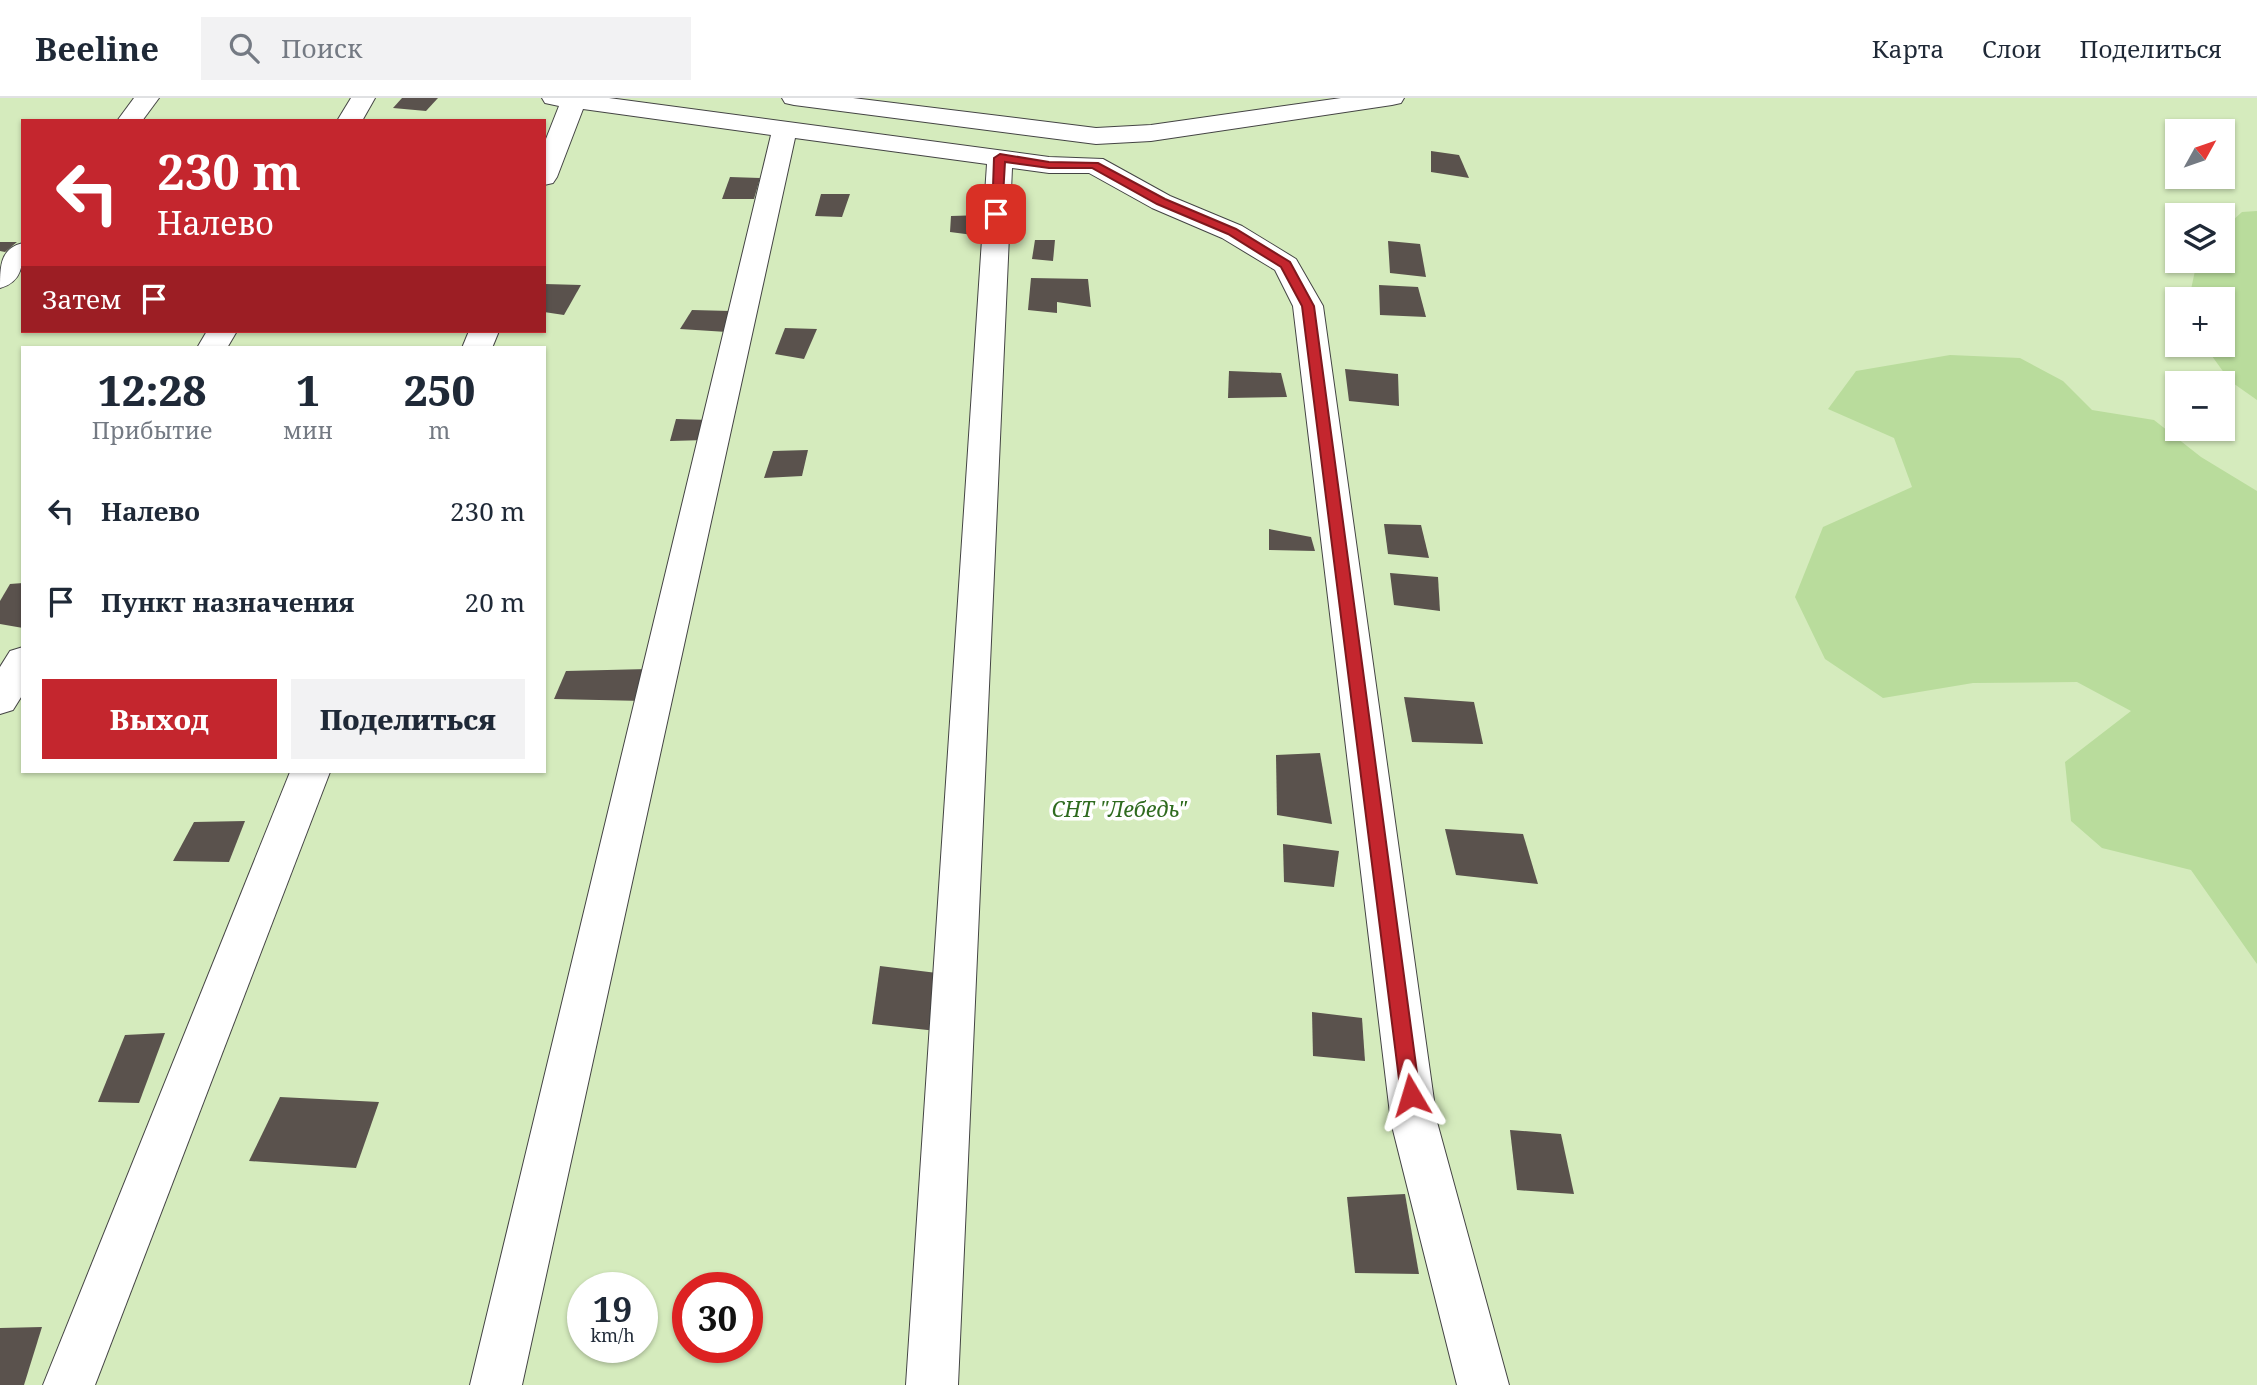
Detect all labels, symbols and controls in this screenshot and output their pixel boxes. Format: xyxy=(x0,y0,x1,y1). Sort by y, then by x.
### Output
search box xyxy=(201,17,691,80)
text: Beeline xyxy=(35,26,159,71)
icon: search xyxy=(225,29,263,67)
text: Поиск xyxy=(281,30,362,66)
text: Карта xyxy=(1872,32,1944,65)
text: Слои xyxy=(1982,32,2042,65)
text: Поделиться xyxy=(2080,32,2222,65)
north arrow xyxy=(2165,119,2235,189)
map controls xyxy=(2165,119,2235,441)
text: 230 m xyxy=(157,138,301,204)
icon: left xyxy=(42,147,133,238)
pin xyxy=(966,184,1026,244)
icon: arrive xyxy=(977,195,1015,233)
text: Налево xyxy=(157,201,274,244)
button: layers xyxy=(2165,203,2235,273)
icon: arrive xyxy=(135,280,173,318)
text: Затем xyxy=(42,281,121,317)
button: + xyxy=(2165,287,2235,357)
text: 12:28 xyxy=(98,361,206,418)
text: 1 xyxy=(296,361,320,418)
text: 250 xyxy=(404,361,475,418)
button: − xyxy=(2165,371,2235,441)
text: Прибытие xyxy=(92,414,212,446)
text: мин xyxy=(283,414,333,446)
text: m xyxy=(429,414,450,446)
icon: left xyxy=(42,492,80,530)
text: Налево xyxy=(101,493,200,529)
text: 230 m xyxy=(450,493,525,529)
icon: arrive xyxy=(42,583,80,621)
text: Пункт назначения xyxy=(101,584,354,620)
text: 20 m xyxy=(465,584,525,620)
button: Выход xyxy=(42,679,277,759)
button: Поделиться xyxy=(291,679,525,759)
park label: СНТ "Лебедь" xyxy=(1051,795,1188,823)
position arrow xyxy=(1374,1058,1448,1132)
speed limit sign: 30 xyxy=(672,1272,763,1363)
text: 19 xyxy=(593,1285,632,1332)
text: km/h xyxy=(590,1323,635,1347)

